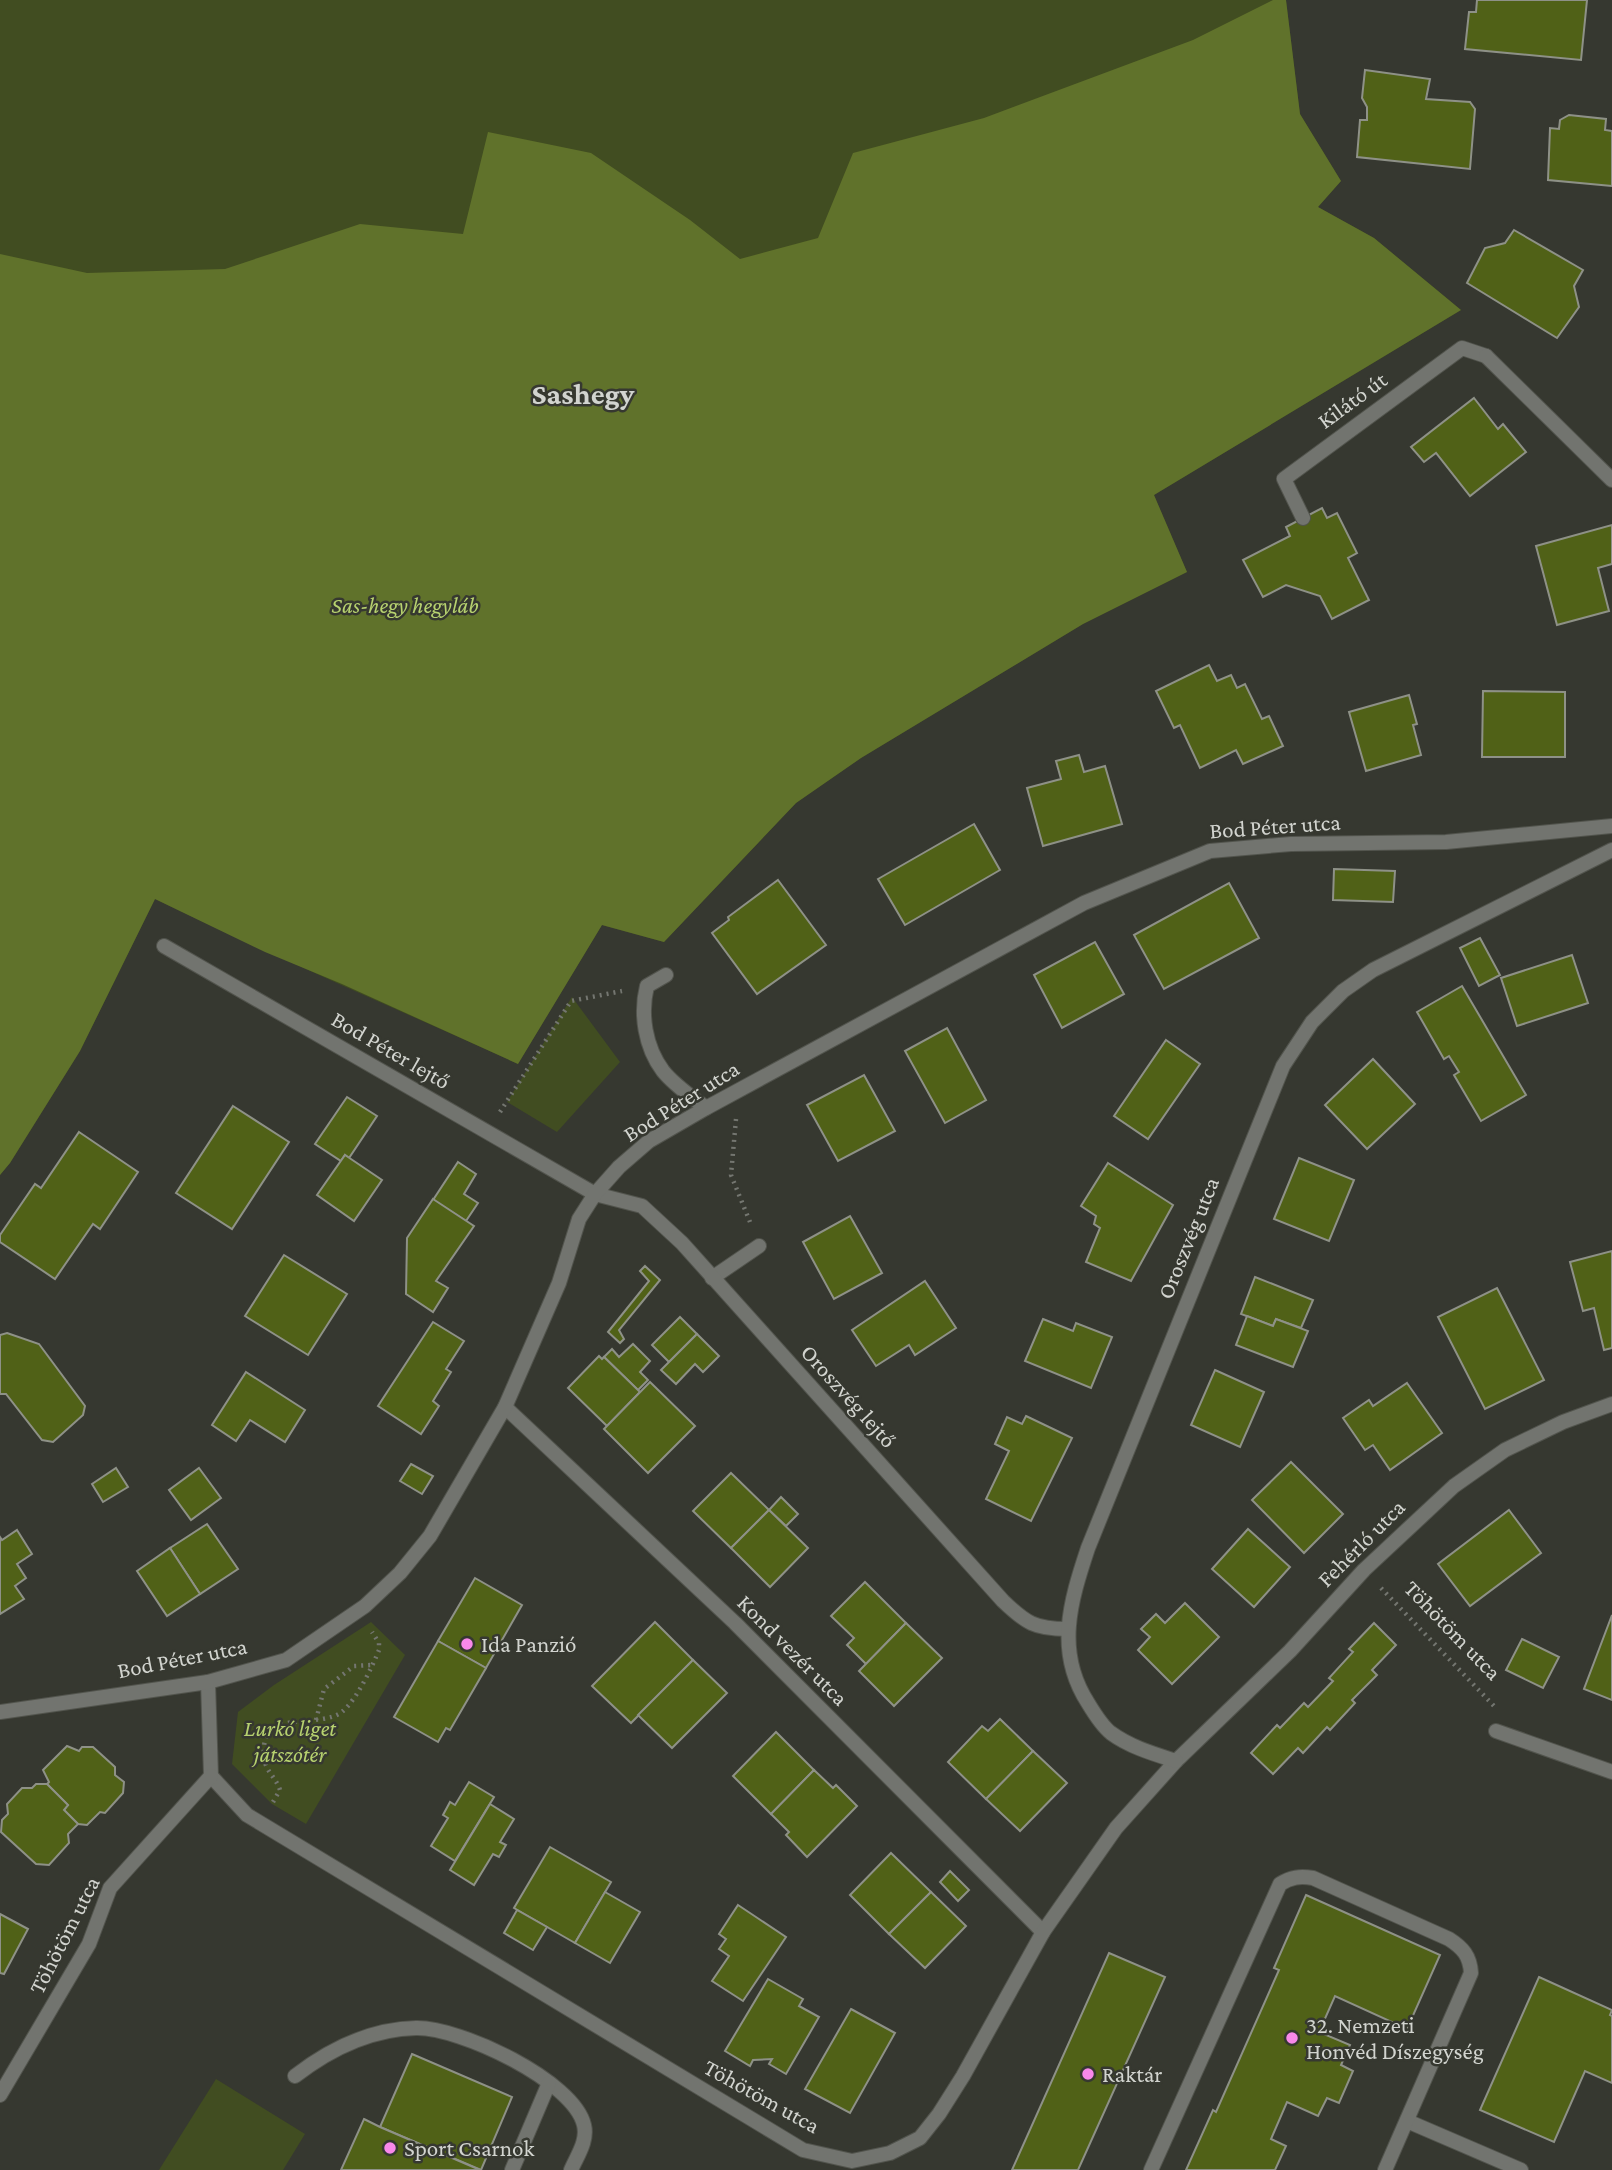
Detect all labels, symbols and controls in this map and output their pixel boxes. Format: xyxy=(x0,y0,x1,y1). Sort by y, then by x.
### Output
street label: Kilátó út xyxy=(1312,366,1392,434)
district label: Sashegy xyxy=(532,377,635,410)
park label: Sas-hegy hegyláb xyxy=(331,592,479,618)
street label: Bod Péter utca xyxy=(1208,808,1342,844)
street label: Bod Péter lejtő xyxy=(327,1006,455,1094)
street label: Bod Péter utca xyxy=(618,1055,744,1147)
street label: Oroszvég utca xyxy=(1152,1173,1224,1303)
street label: Oroszvég lejtő xyxy=(796,1339,902,1453)
street label: Fehérló utca xyxy=(1312,1494,1410,1592)
street label: Töhötöm utca xyxy=(1399,1575,1507,1685)
street label: Kond vezér utca xyxy=(732,1589,854,1711)
place label: Ida Panzió xyxy=(481,1631,576,1657)
street label: Bod Péter utca xyxy=(115,1633,249,1683)
marker: Ida Panzió xyxy=(459,1636,475,1652)
park label: Lurkó liget játszótér xyxy=(244,1715,337,1768)
street label: Töhötöm utca xyxy=(23,1872,105,1998)
place label: 32. Nemzeti Honvéd Díszegység xyxy=(1306,2012,1484,2064)
marker: 32. Nemzeti Honvéd Díszegység xyxy=(1284,2030,1300,2046)
street label: Töhötöm utca xyxy=(700,2054,825,2139)
place label: Raktár xyxy=(1102,2061,1163,2087)
marker: Raktár xyxy=(1080,2066,1096,2082)
place label: Sport Csarnok xyxy=(404,2135,535,2161)
marker: Sport Csarnok xyxy=(382,2140,398,2156)

